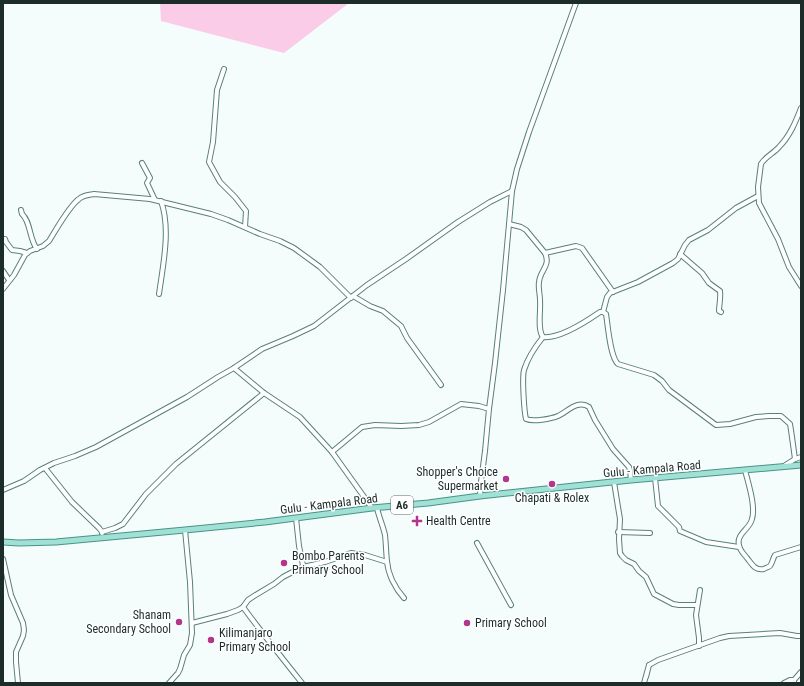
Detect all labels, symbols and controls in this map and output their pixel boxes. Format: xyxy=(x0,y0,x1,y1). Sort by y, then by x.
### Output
street label: Gulu - Kampala Road xyxy=(602,458,702,480)
place label: Shopper's Choice Supermarket xyxy=(416,465,498,493)
marker: Shopper's Choice Supermarket xyxy=(501,474,511,484)
marker: Chapati & Rolex xyxy=(547,479,557,489)
street label: Gulu - Kampala Road xyxy=(279,491,379,517)
place label: Chapati & Rolex xyxy=(515,491,589,505)
road number: A6 xyxy=(391,496,413,514)
place label: Health Centre xyxy=(426,514,491,528)
marker: Health Centre xyxy=(411,515,423,527)
place label: Bombo Parents Primary School xyxy=(292,549,365,577)
marker: Bombo Parents Primary School xyxy=(279,558,289,568)
place label: Shanam Secondary School xyxy=(86,608,171,636)
place label: Primary School xyxy=(475,616,547,630)
marker: Shanam Secondary School xyxy=(174,617,184,627)
marker: Primary School xyxy=(462,618,472,628)
place label: Kilimanjaro Primary School xyxy=(219,626,291,654)
marker: Kilimanjaro Primary School xyxy=(206,635,216,645)

